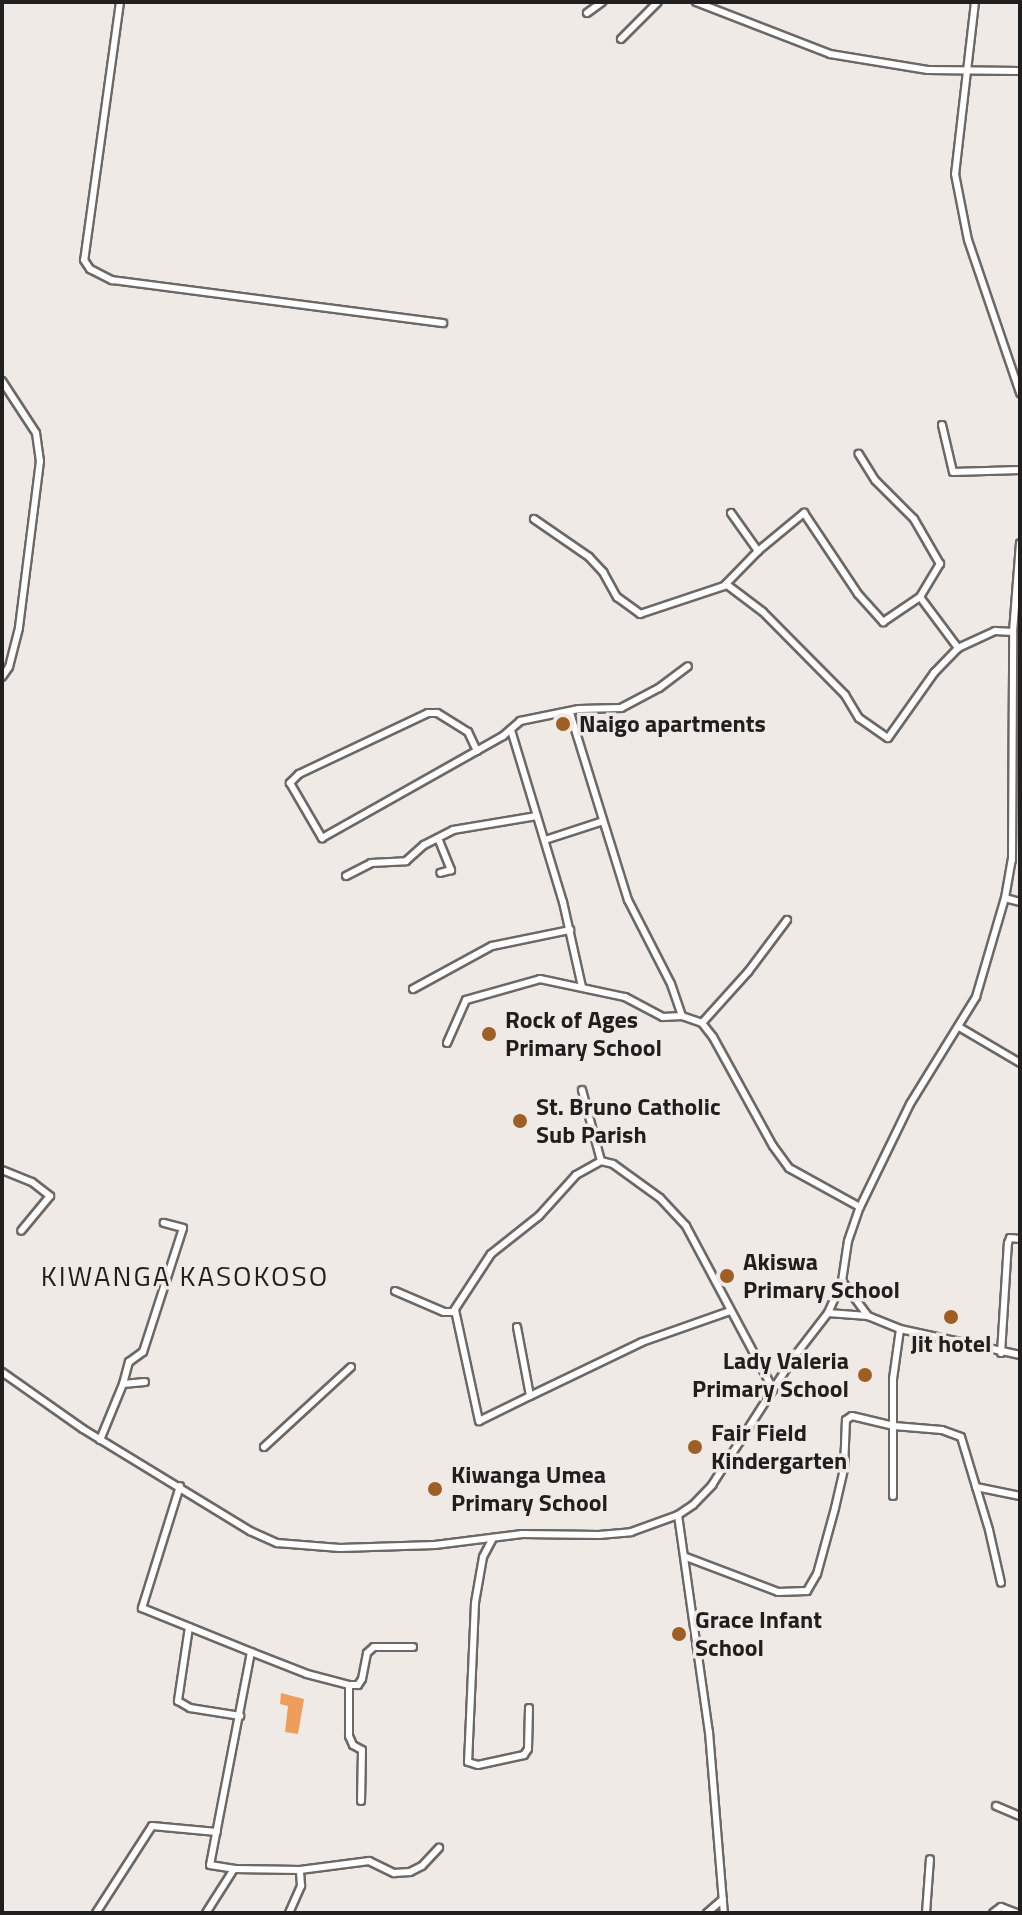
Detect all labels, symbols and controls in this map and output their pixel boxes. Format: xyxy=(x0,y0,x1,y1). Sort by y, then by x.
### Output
place label: Naigo apartments xyxy=(579,710,766,738)
marker: Naigo apartments xyxy=(554,715,572,733)
place label: Rock of Ages Primary School xyxy=(505,1006,662,1062)
marker: Rock of Ages Primary School xyxy=(480,1025,498,1043)
place label: St. Bruno Catholic Sub Parish xyxy=(536,1093,721,1149)
marker: St. Bruno Catholic Sub Parish xyxy=(511,1112,529,1130)
place label: Akiswa Primary School xyxy=(743,1248,900,1304)
district label: KIWANGA KASOKOSO xyxy=(41,1259,329,1293)
marker: Akiswa Primary School xyxy=(718,1267,736,1285)
marker: Jit hotel xyxy=(942,1308,960,1326)
place label: Jit hotel xyxy=(911,1330,991,1358)
place label: Lady Valeria Primary School xyxy=(692,1347,849,1403)
marker: Lady Valeria Primary School xyxy=(856,1366,874,1384)
place label: Fair Field Kindergarten xyxy=(711,1419,847,1475)
marker: Fair Field Kindergarten xyxy=(686,1438,704,1456)
place label: Kiwanga Umea Primary School xyxy=(451,1461,608,1517)
marker: Kiwanga Umea Primary School xyxy=(426,1480,444,1498)
place label: Grace Infant School xyxy=(695,1606,822,1662)
marker: Grace Infant School xyxy=(670,1625,688,1643)

